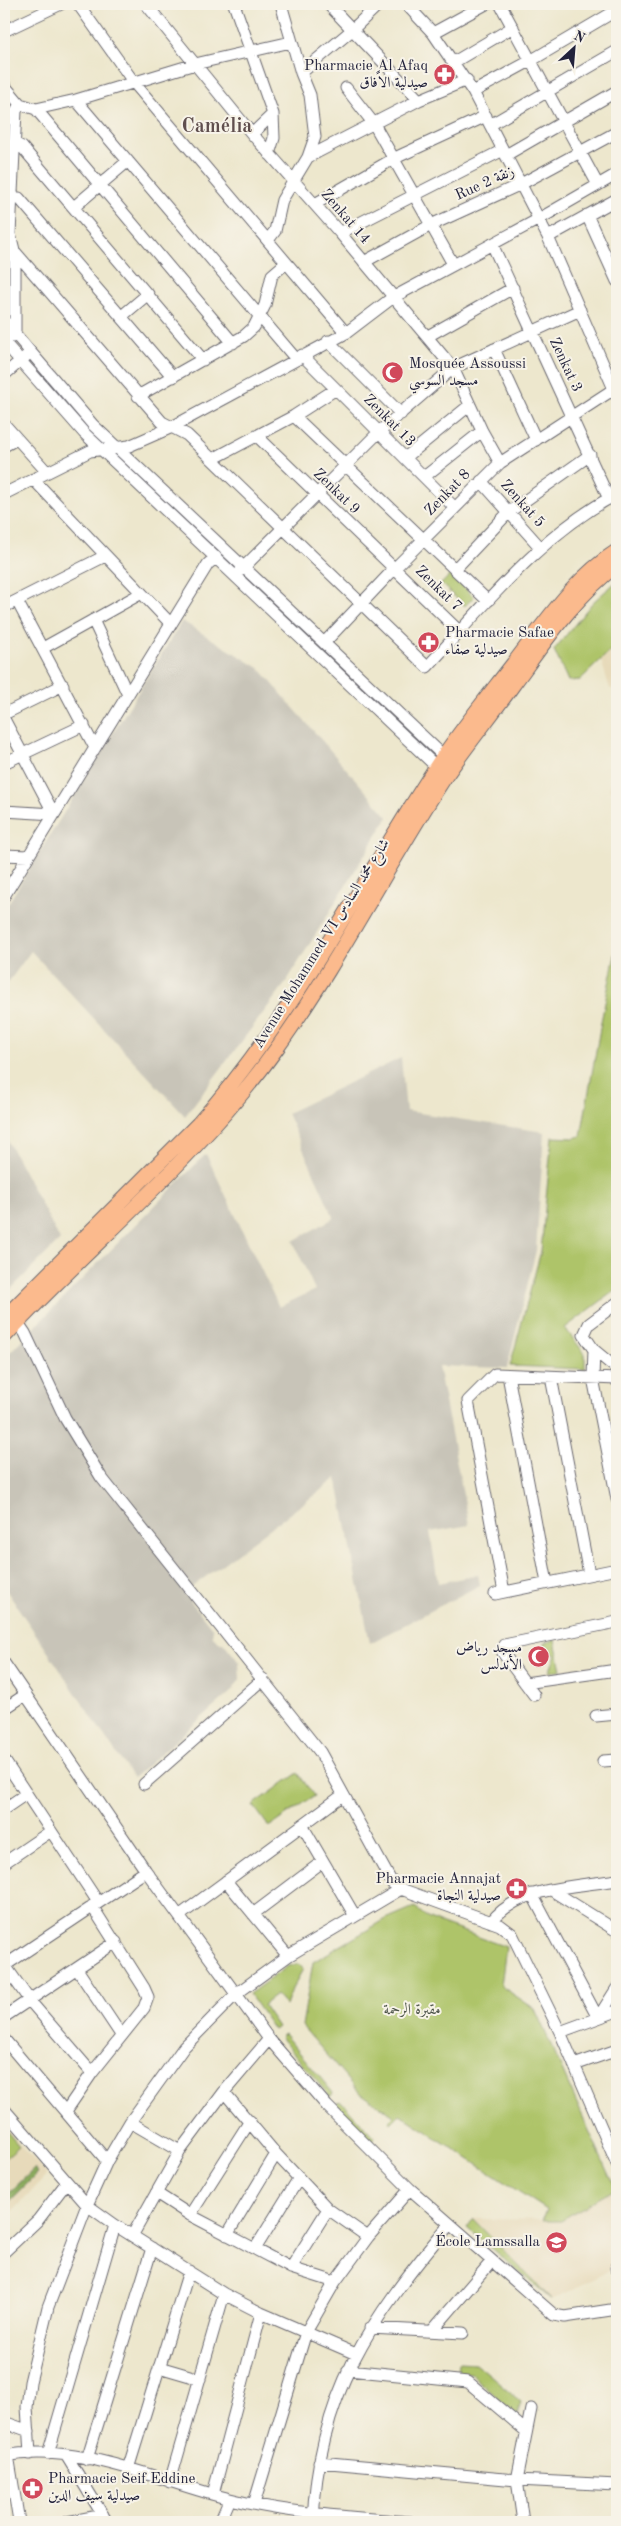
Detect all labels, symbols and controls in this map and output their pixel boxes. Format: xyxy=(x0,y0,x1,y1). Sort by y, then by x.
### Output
north arrow xyxy=(548,22,598,72)
text: N xyxy=(571,29,587,46)
place label: Pharmacie Al Afaq صيدلية الاًفاق xyxy=(304,59,428,91)
pharmacy icon: Pharmacie Al Afaq صيدلية الاًفاق xyxy=(432,63,456,87)
district label: Camélia xyxy=(181,117,253,137)
street label: Rue 2 زنقة xyxy=(453,164,517,204)
street label: Zenkat 14 xyxy=(317,187,373,247)
street label: Zenkat 3 xyxy=(546,335,584,395)
place label: Mosquée Assoussi مسجد السوسي xyxy=(409,357,526,394)
mosque icon: Mosquée Assoussi مسجد السوسي xyxy=(381,361,405,385)
street label: Zenkat 13 xyxy=(360,392,418,450)
street label: Zenkat 9 xyxy=(310,466,362,518)
street label: Zenkat 8 xyxy=(422,467,474,519)
street label: Zenkat 5 xyxy=(497,477,547,531)
street label: Zenkat 7 xyxy=(412,563,464,615)
place label: Pharmacie Safae صيدلية صفاء xyxy=(445,626,554,658)
pharmacy icon: Pharmacie Safae صيدلية صفاء xyxy=(417,630,441,654)
street label: Avenue Mohammed VI شارع محمد السادس xyxy=(251,837,396,1053)
place label: مسجد رياض الأندلس xyxy=(456,1641,522,1674)
mosque icon: مسجد رياض الأندلس xyxy=(526,1645,550,1669)
place label: Pharmacie Annajat صيدلية النجاة xyxy=(376,1872,501,1904)
pharmacy icon: Pharmacie Annajat صيدلية النجاة xyxy=(505,1876,529,1900)
park label: مقبرة الرحمة xyxy=(384,2002,441,2018)
school or university icon: École Lamssalla xyxy=(544,2230,568,2254)
place label: École Lamssalla xyxy=(435,2232,541,2250)
place label: Pharmacie Seif Eddine صيدلية سيف الدين xyxy=(48,2472,195,2504)
pharmacy icon: Pharmacie Seif Eddine صيدلية سيف الدين xyxy=(20,2476,44,2500)

